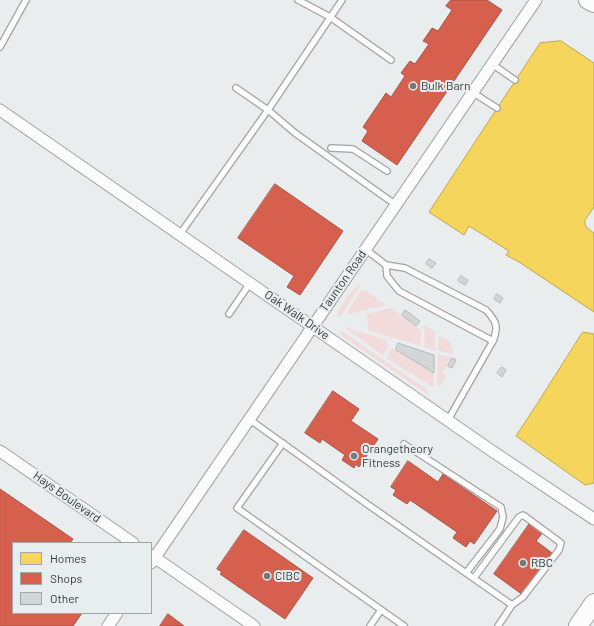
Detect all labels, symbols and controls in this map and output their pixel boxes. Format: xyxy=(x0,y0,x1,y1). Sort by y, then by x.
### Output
place label: Bulk Barn xyxy=(421,79,470,93)
marker: Bulk Barn xyxy=(408,81,418,91)
street label: Taunton Road xyxy=(317,247,369,315)
street label: Oak Walk Drive xyxy=(262,287,332,343)
place label: Orangetheory Fitness xyxy=(362,442,433,470)
marker: Orangetheory Fitness xyxy=(349,451,359,461)
street label: Hays Boulevard xyxy=(30,468,104,526)
legend xyxy=(12,542,152,614)
text: Homes xyxy=(50,551,86,565)
place label: RBC xyxy=(531,556,553,570)
marker: RBC xyxy=(518,558,528,568)
place label: CIBC xyxy=(275,569,300,583)
text: Shops xyxy=(50,571,82,585)
marker: CIBC xyxy=(262,571,272,581)
text: Other xyxy=(50,591,79,605)

